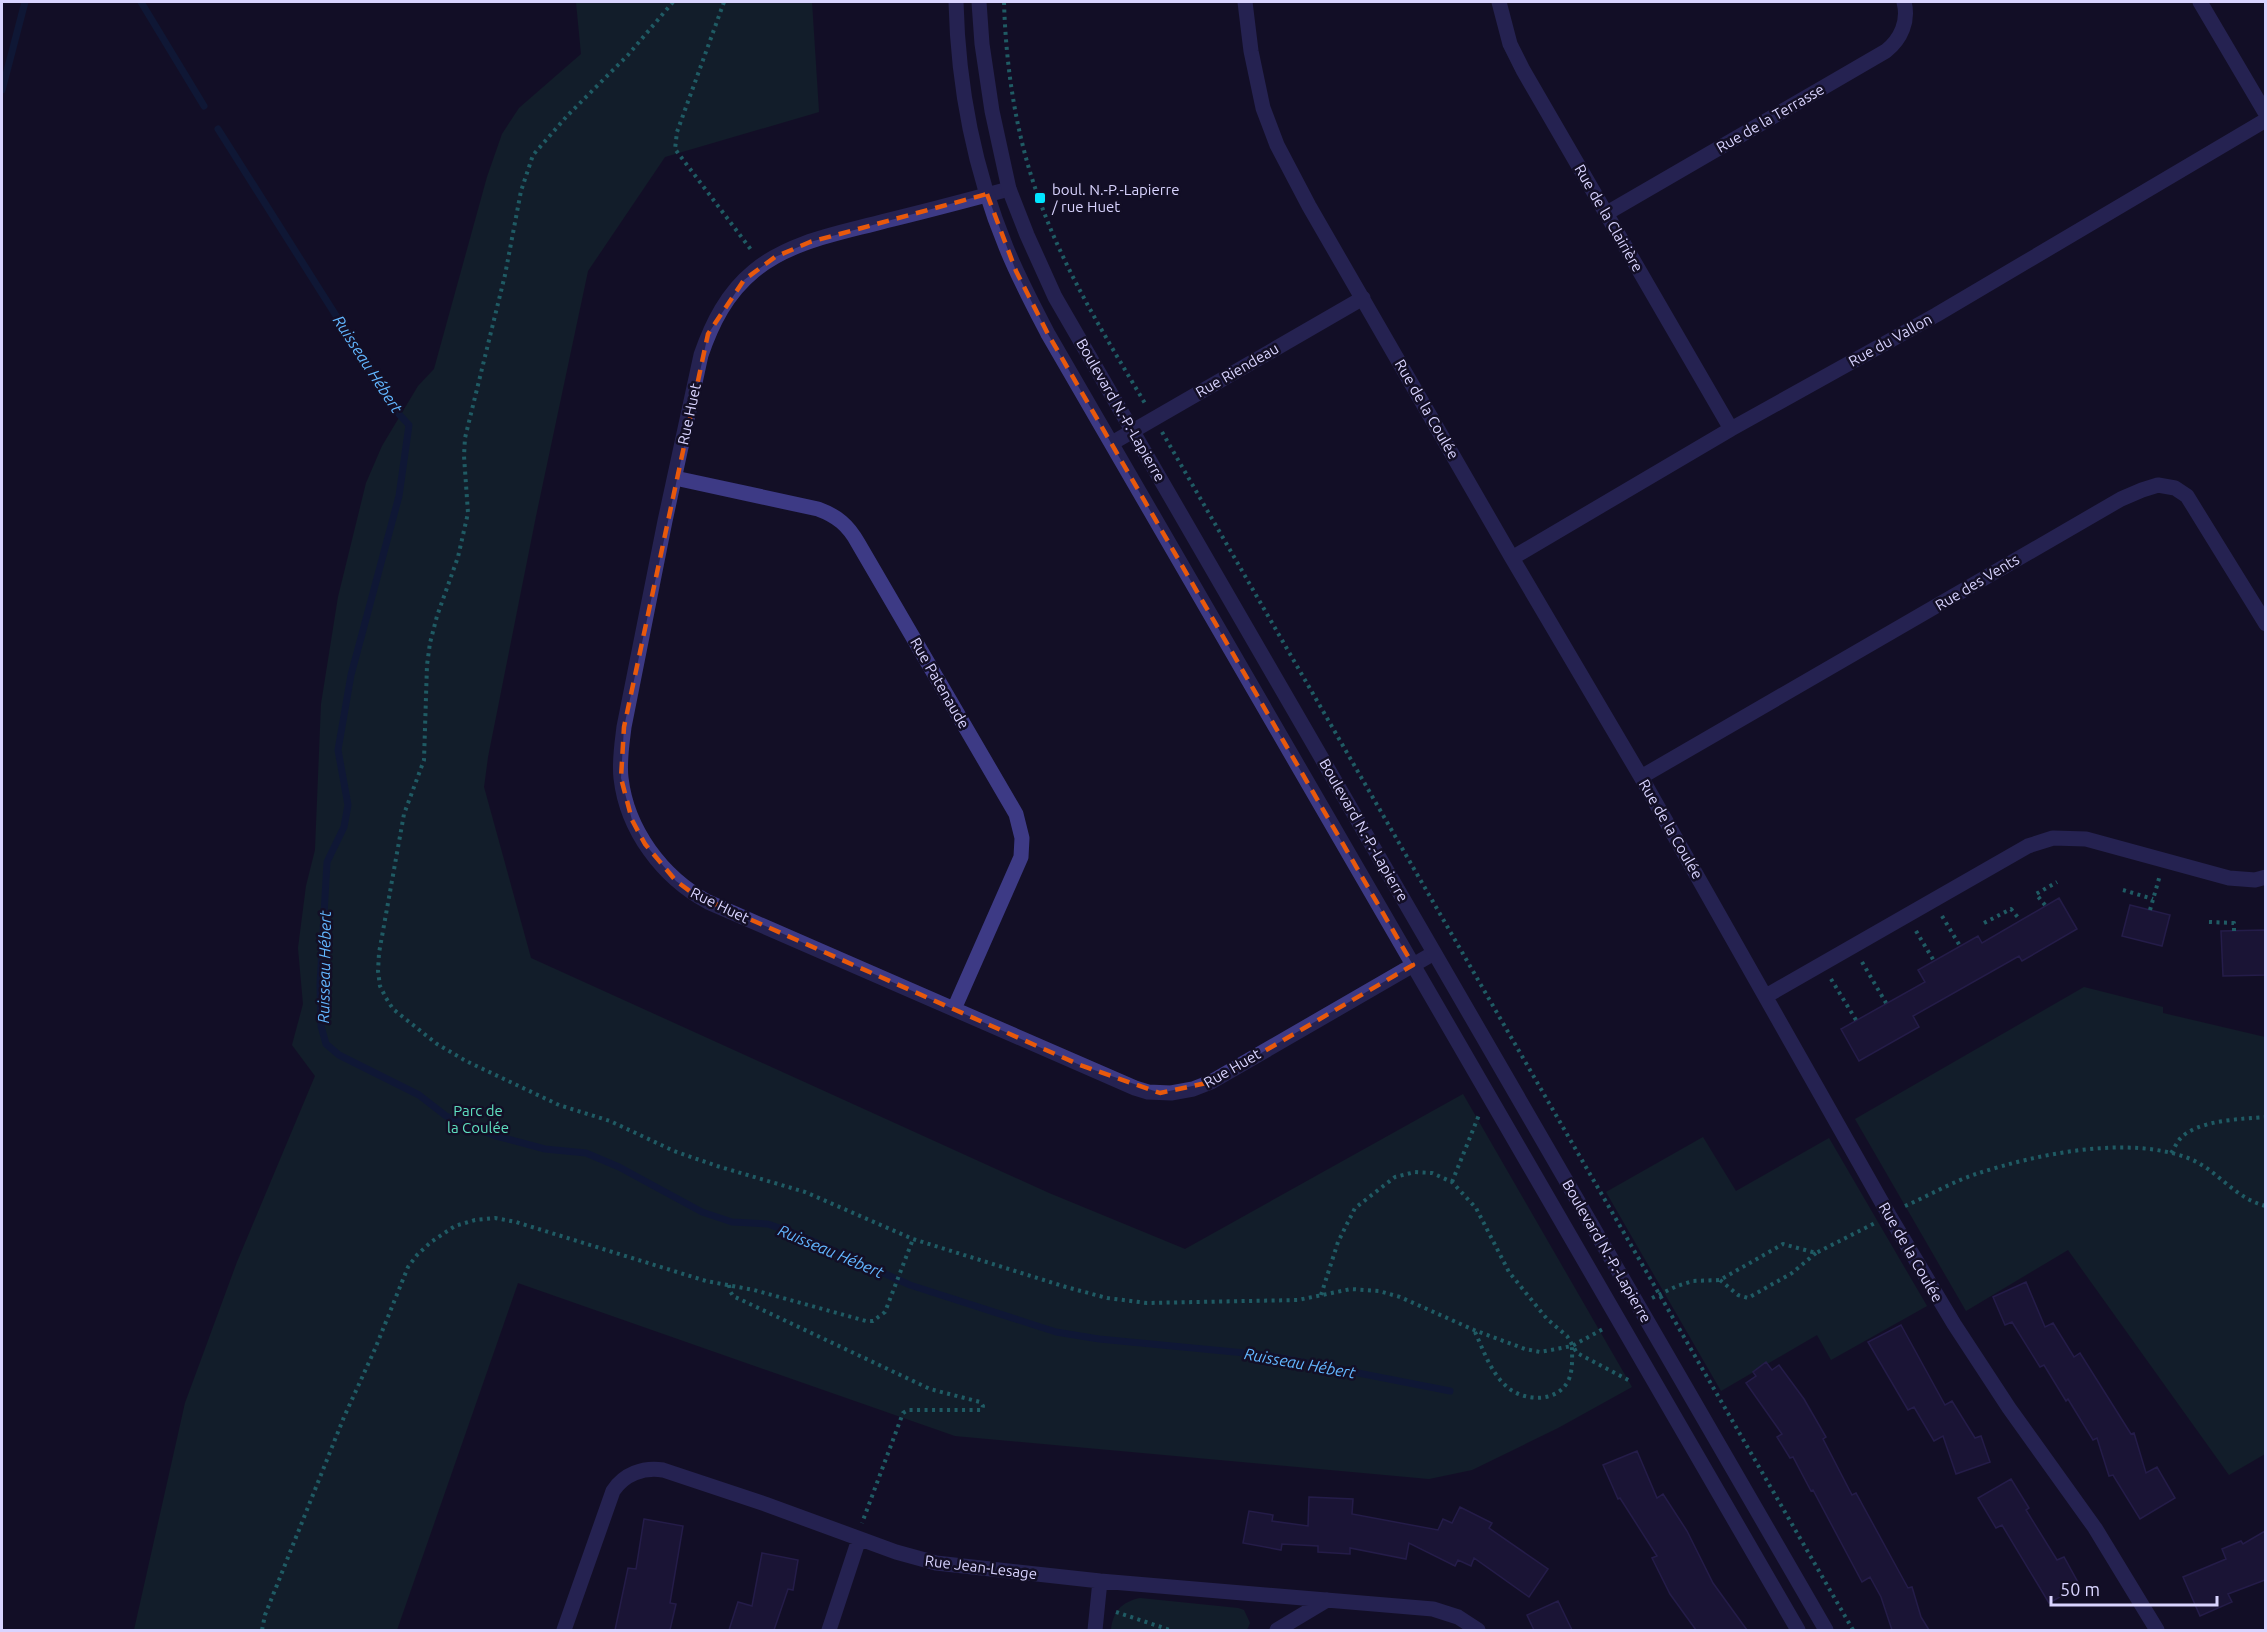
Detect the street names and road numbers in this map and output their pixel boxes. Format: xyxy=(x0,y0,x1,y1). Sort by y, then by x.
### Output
street label: Rue de la Terrasse xyxy=(1713,80,1827,156)
street label: Rue de la Clairière xyxy=(1571,161,1647,275)
street label: Rue du Vallon xyxy=(1845,310,1935,370)
street label: Boulevard N.-P.-Lapierre xyxy=(1073,336,1169,484)
street label: Rue Riendeau xyxy=(1193,339,1281,401)
street label: Rue de la Coulée xyxy=(1392,356,1462,462)
street label: Rue Huet xyxy=(674,381,704,446)
street label: Rue des Vents xyxy=(1932,550,2022,614)
street label: Rue Patenaude xyxy=(907,634,973,732)
street label: Boulevard N.-P.-Lapierre xyxy=(1316,756,1412,904)
street label: Rue de la Coulée xyxy=(1636,776,1706,882)
street label: Rue Huet xyxy=(688,884,752,926)
street label: Rue Huet xyxy=(1201,1045,1264,1091)
street label: Boulevard N.-P.-Lapierre xyxy=(1559,1177,1655,1325)
street label: Rue de la Coulée xyxy=(1876,1199,1946,1305)
street label: Rue Jean-Lesage xyxy=(924,1552,1038,1582)

